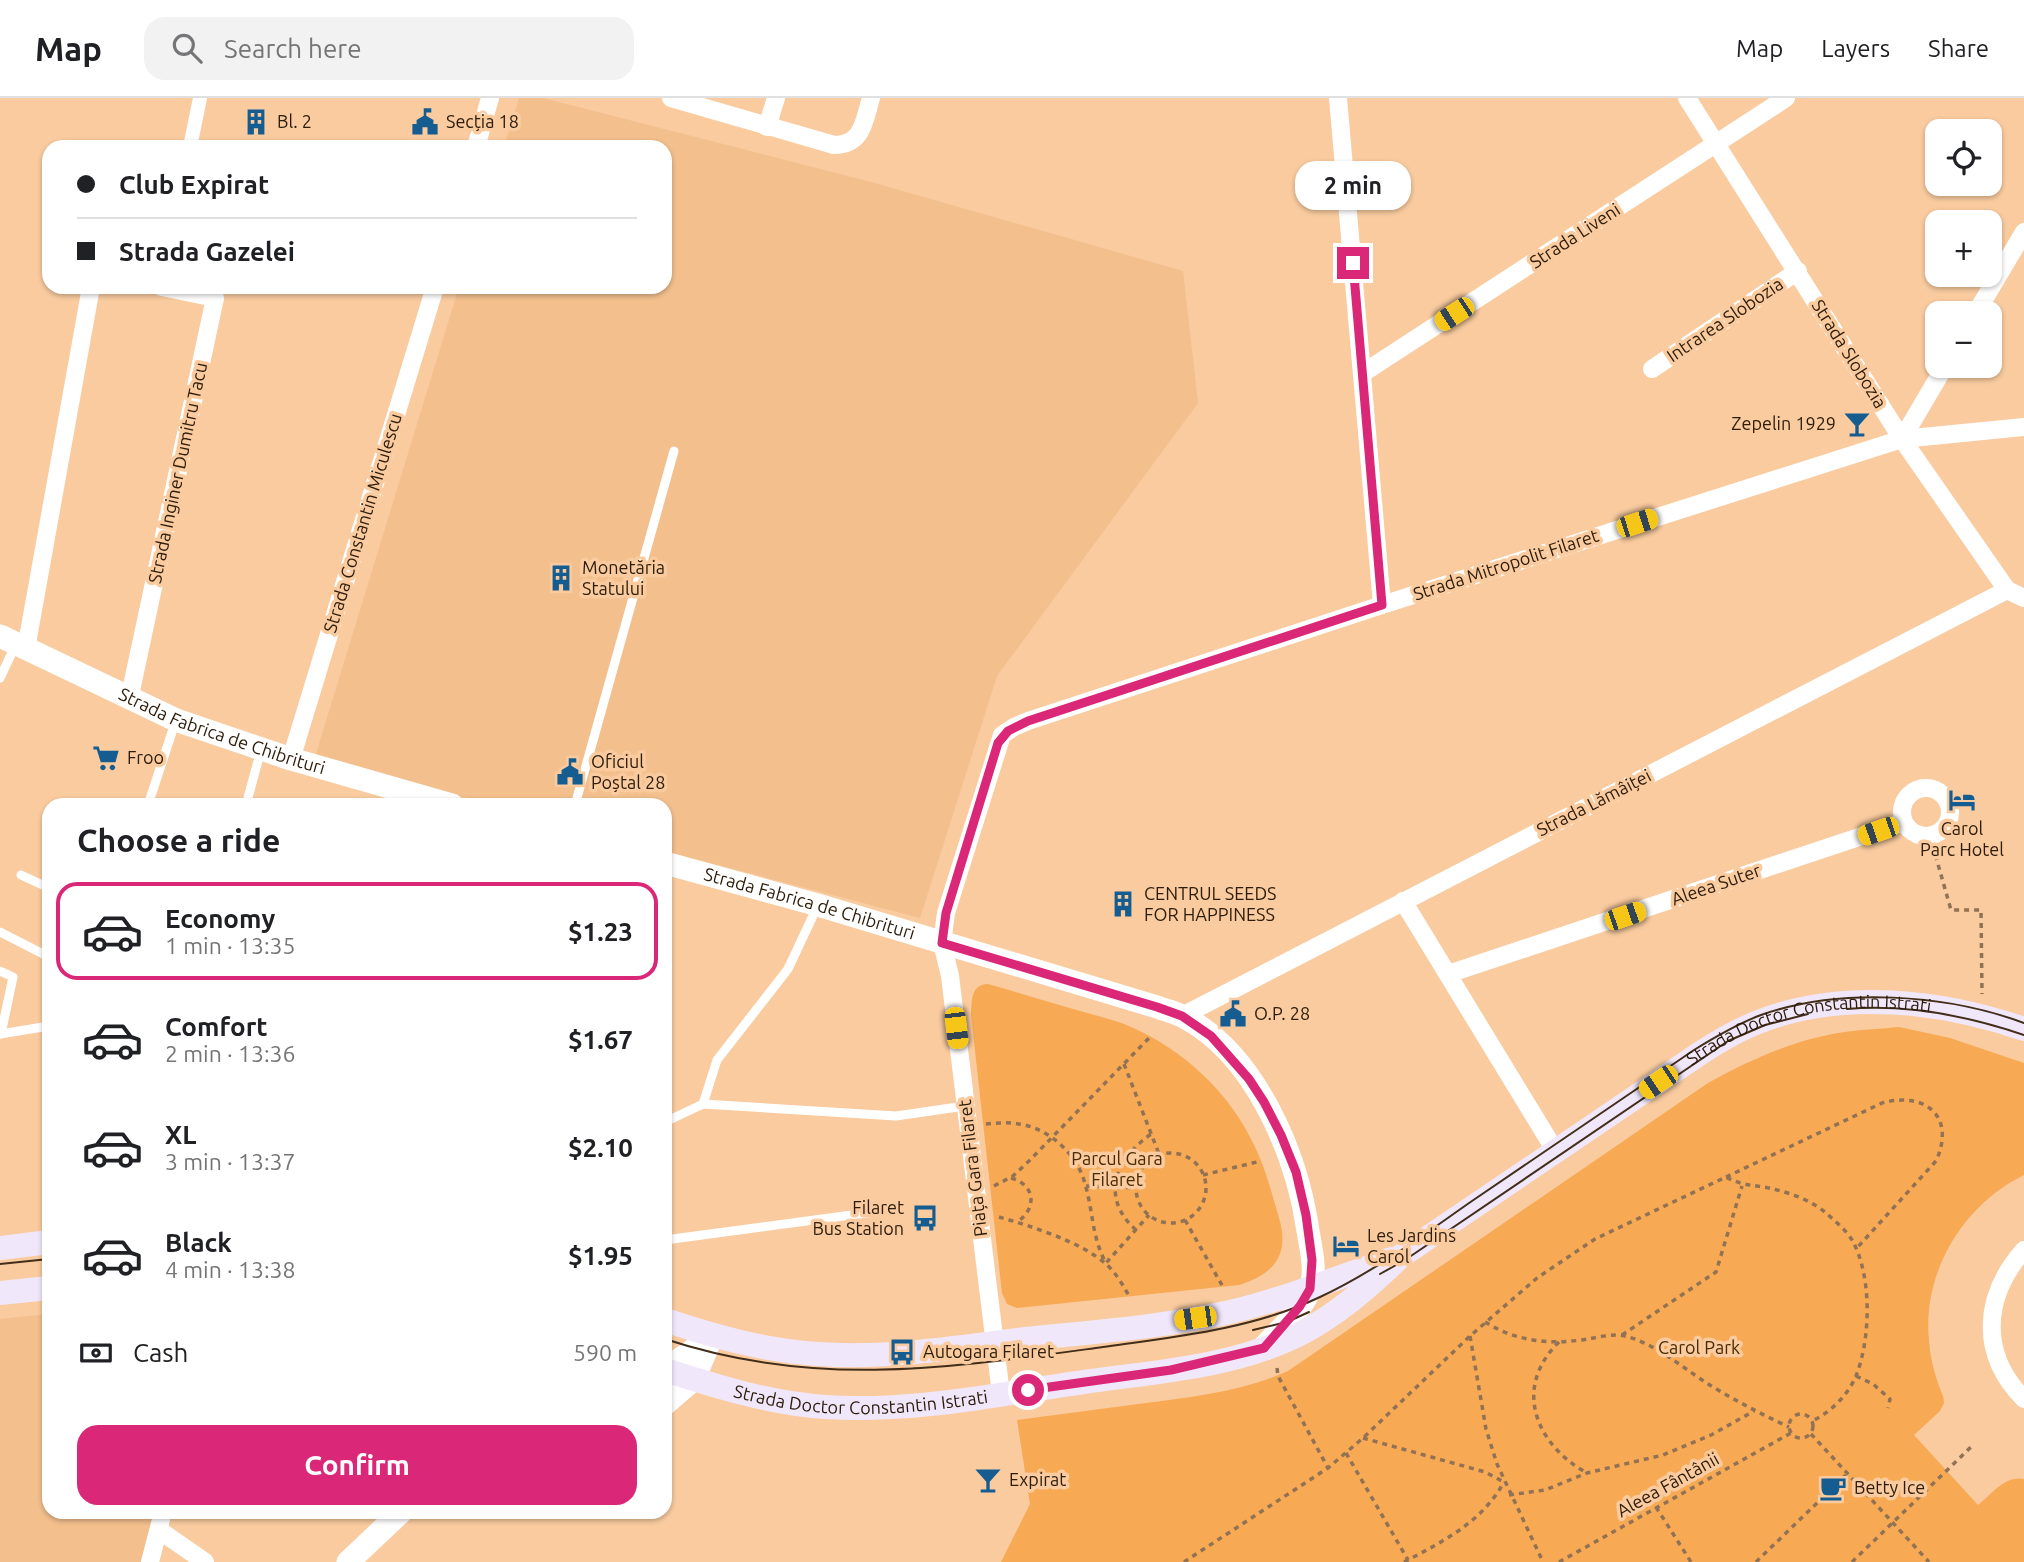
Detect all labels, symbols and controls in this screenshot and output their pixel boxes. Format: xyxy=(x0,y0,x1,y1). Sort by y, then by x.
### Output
search box xyxy=(144,17,634,80)
icon: search xyxy=(168,29,206,67)
text: Map xyxy=(35,30,102,67)
text: Search here xyxy=(224,34,362,63)
text: Map xyxy=(1736,35,1783,62)
text: Layers xyxy=(1821,35,1890,62)
text: Share xyxy=(1928,35,1989,62)
building icon: Bl. 2 xyxy=(241,107,271,137)
public building icon: Secția 18 xyxy=(410,107,440,137)
place label: Bl. 2 xyxy=(277,111,312,131)
place label: Secția 18 xyxy=(446,111,519,131)
map controls xyxy=(1925,119,2002,378)
button: locate xyxy=(1925,119,2002,196)
callout: 2 min xyxy=(1295,162,1411,211)
text: Club Expirat xyxy=(119,170,269,199)
text: 2 min xyxy=(1324,173,1382,198)
street label: Strada Liveni xyxy=(1526,199,1623,272)
button: + xyxy=(1925,210,2002,287)
text: Strada Gazelei xyxy=(119,237,295,266)
route end xyxy=(1337,247,1369,279)
street label: Intrarea Slobozia xyxy=(1663,273,1786,365)
car xyxy=(1431,294,1478,334)
street label: Strada Slobozia xyxy=(1809,296,1891,411)
button: − xyxy=(1925,301,2002,378)
street label: Strada Inginer Dumitru Tacu xyxy=(144,360,210,585)
bar icon: Zepelin 1929 xyxy=(1842,409,1872,439)
street label: Strada Constantin Miculescu xyxy=(319,411,405,635)
place label: Zepelin 1929 xyxy=(1731,413,1836,433)
car xyxy=(1614,507,1661,539)
street label: Strada Mitropolit Filaret xyxy=(1410,525,1601,604)
place label: Monetăria Statului xyxy=(582,557,665,598)
building icon: Monetăria Statului xyxy=(546,563,576,593)
street label: Strada Fabrica de Chibrituri xyxy=(116,683,328,777)
supermarket icon: Froo xyxy=(91,743,121,773)
place label: Froo xyxy=(127,747,164,767)
place label: Oficiul Poștal 28 xyxy=(591,751,665,792)
public building icon: Oficiul Poștal 28 xyxy=(555,757,585,787)
street label: Strada Lămâiței xyxy=(1533,765,1654,839)
hotel icon: Carol Parc Hotel xyxy=(1947,785,1977,815)
car xyxy=(1855,814,1902,848)
place label: Carol Parc Hotel xyxy=(1920,818,2004,859)
text: Choose a ride xyxy=(77,822,280,858)
street label: Aleea Suter xyxy=(1668,859,1763,909)
street label: Strada Fabrica de Chibrituri xyxy=(702,863,918,943)
place label: CENTRUL SEEDS FOR HAPPINESS xyxy=(1144,883,1277,924)
building icon: CENTRUL SEEDS FOR HAPPINESS xyxy=(1108,889,1138,919)
car xyxy=(1602,899,1649,933)
icon: car xyxy=(81,900,144,963)
text: Economy xyxy=(165,904,275,933)
text: $1.23 xyxy=(568,917,633,946)
text: 1 min · 13:35 xyxy=(165,933,296,958)
street label: Strada Doctor Constantin Istrati xyxy=(1682,991,1933,1069)
public building icon: O.P. 28 xyxy=(1218,999,1248,1029)
place label: O.P. 28 xyxy=(1254,1003,1310,1023)
car xyxy=(944,1006,969,1050)
icon: car xyxy=(81,1008,144,1071)
text: Comfort xyxy=(165,1012,268,1041)
text: $1.67 xyxy=(568,1025,633,1054)
text: 2 min · 13:36 xyxy=(165,1041,296,1066)
car xyxy=(1635,1062,1682,1102)
street label: Piața Gara Filaret xyxy=(954,1099,990,1238)
icon: car xyxy=(81,1116,144,1179)
text: XL xyxy=(165,1120,196,1149)
text: $2.10 xyxy=(568,1133,633,1162)
park label: Parcul Gara Filaret xyxy=(1071,1148,1163,1189)
text: 3 min · 13:37 xyxy=(165,1149,296,1174)
place label: Filaret Bus Station xyxy=(812,1197,904,1238)
bus stop icon: Filaret Bus Station xyxy=(910,1203,940,1233)
icon: car xyxy=(81,1224,144,1287)
place label: Les Jardins Carol xyxy=(1367,1225,1456,1266)
text: Black xyxy=(165,1228,232,1257)
hotel icon: Les Jardins Carol xyxy=(1331,1231,1361,1261)
text: $1.95 xyxy=(568,1241,633,1270)
text: 4 min · 13:38 xyxy=(165,1257,296,1282)
car xyxy=(1173,1305,1218,1331)
icon: cash xyxy=(77,1334,115,1372)
bus stop icon: Autogara Filaret xyxy=(887,1337,917,1367)
park label: Carol Park xyxy=(1658,1337,1740,1357)
text: Cash xyxy=(133,1338,188,1367)
text: 590 m xyxy=(573,1340,637,1365)
place label: Autogara Filaret xyxy=(923,1341,1054,1361)
route start xyxy=(1012,1374,1044,1406)
street label: Strada Doctor Constantin Istrati xyxy=(732,1380,989,1417)
button: Confirm xyxy=(77,1425,637,1505)
street label: Aleea Fântânii xyxy=(1613,1448,1722,1520)
bar icon: Expirat xyxy=(973,1465,1003,1495)
place label: Expirat xyxy=(1009,1469,1066,1489)
cafe icon: Betty Ice xyxy=(1818,1473,1848,1503)
place label: Betty Ice xyxy=(1854,1477,1925,1497)

